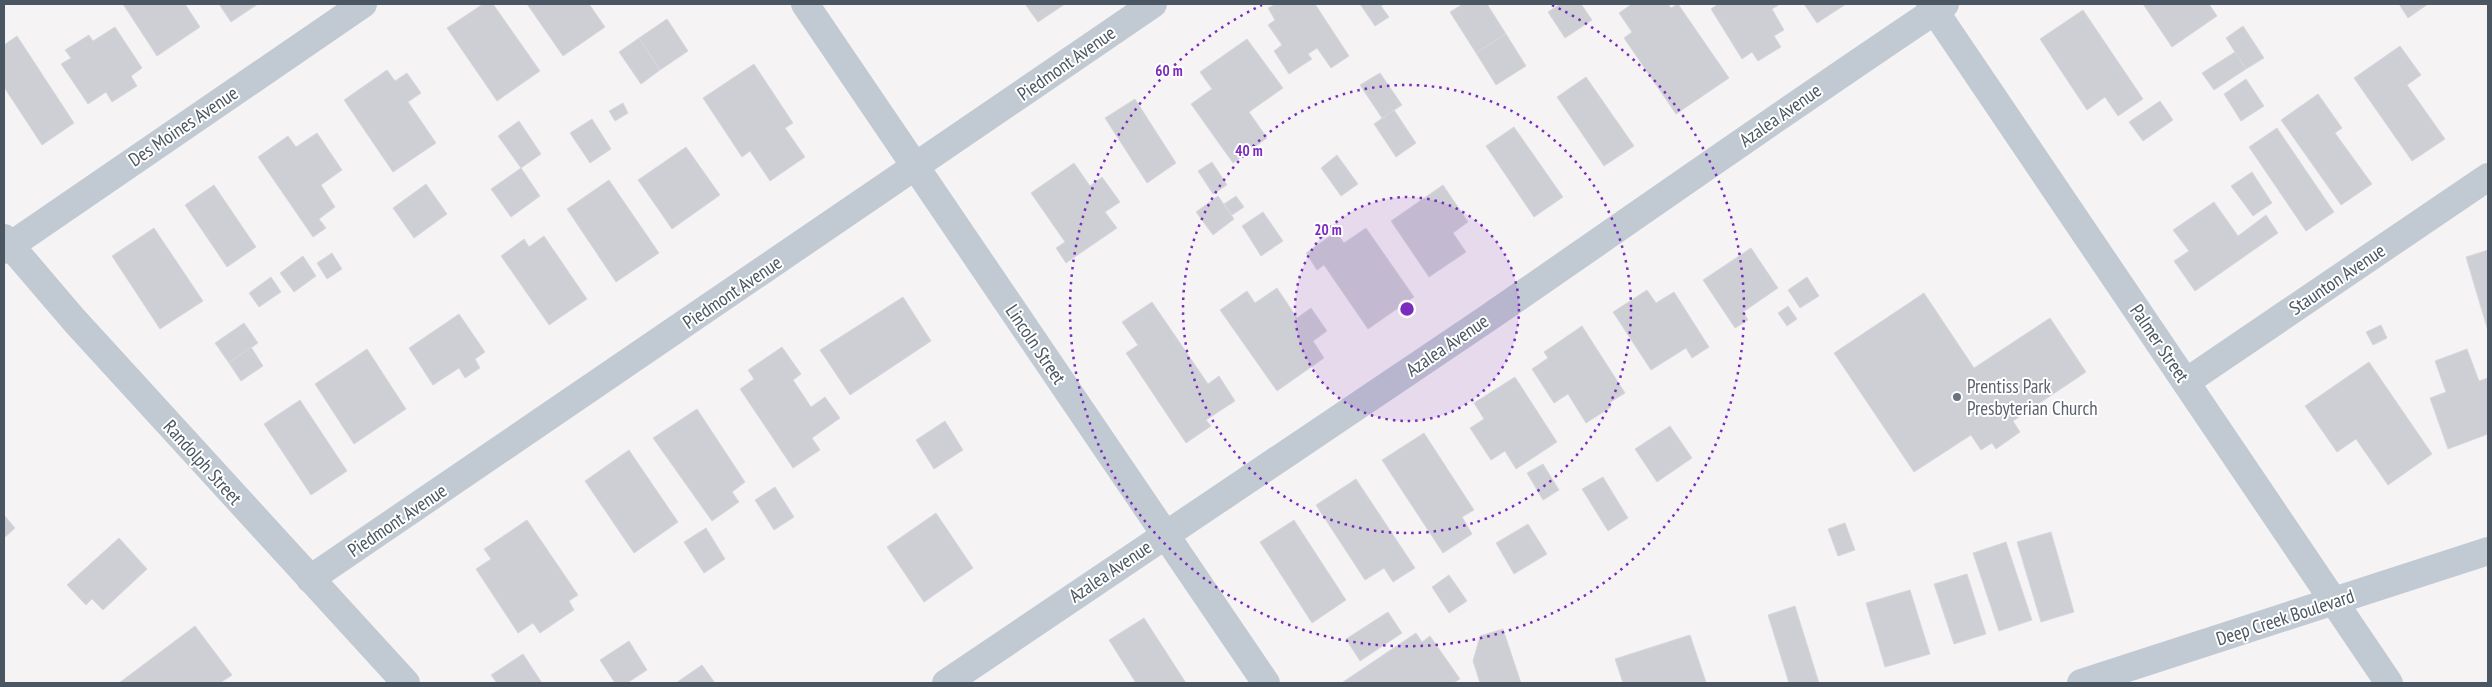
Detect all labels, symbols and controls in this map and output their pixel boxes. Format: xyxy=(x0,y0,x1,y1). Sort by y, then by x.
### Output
street label: Piedmont Avenue xyxy=(1012,20,1120,106)
text: 60 m xyxy=(1155,61,1183,80)
street label: Azalea Avenue xyxy=(1734,78,1826,152)
street label: Des Moines Avenue xyxy=(124,80,242,171)
text: 40 m xyxy=(1235,141,1263,160)
text: 20 m xyxy=(1314,220,1342,239)
street label: Staunton Avenue xyxy=(2284,238,2390,320)
street label: Piedmont Avenue xyxy=(678,250,786,334)
street label: Palmer Street xyxy=(2125,299,2195,387)
street label: Lincoln Street xyxy=(1001,300,1072,389)
centre of rings xyxy=(1398,300,1416,318)
street label: Azalea Avenue xyxy=(1401,309,1493,381)
place label: Prentiss Park Presbyterian Church xyxy=(1967,374,2098,420)
marker: Prentiss Park Presbyterian Church xyxy=(1951,391,1963,403)
street label: Randolph Street xyxy=(159,415,248,510)
street label: Piedmont Avenue xyxy=(343,478,451,562)
street label: Azalea Avenue xyxy=(1064,535,1156,607)
street label: Deep Creek Boulevard xyxy=(2213,583,2357,651)

